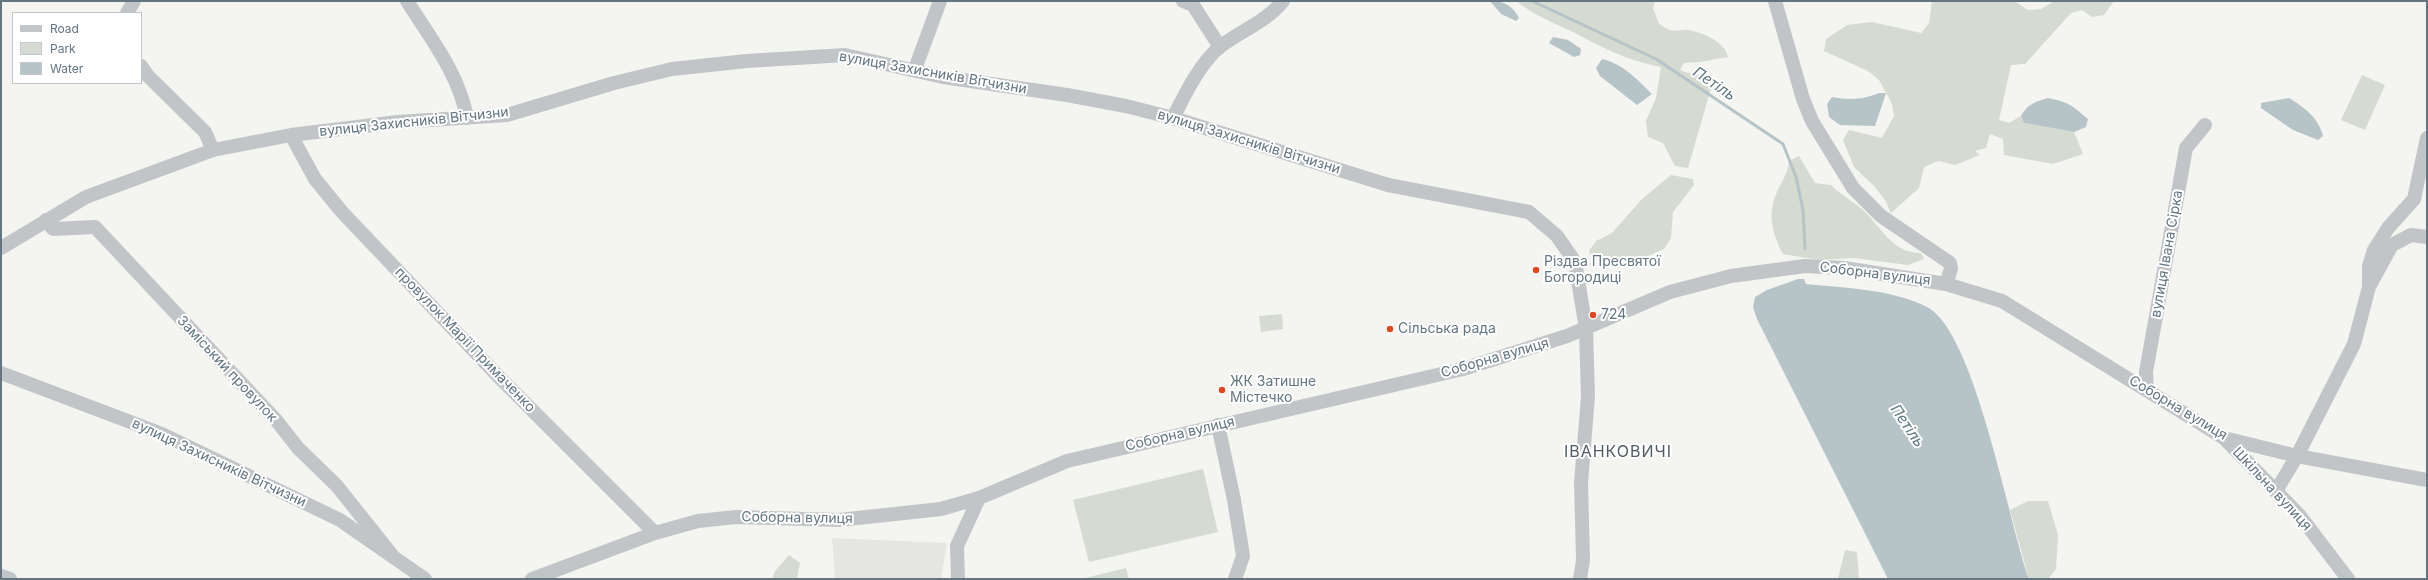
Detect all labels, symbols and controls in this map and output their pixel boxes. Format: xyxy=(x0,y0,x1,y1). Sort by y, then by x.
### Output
legend xyxy=(12,12,142,84)
text: Road xyxy=(50,21,79,36)
text: Park xyxy=(50,41,76,56)
street label: вулиця Захисників Вітчизни xyxy=(838,48,1028,98)
text: Water xyxy=(50,61,83,76)
water label: Петіль xyxy=(1689,63,1739,105)
street label: вулиця Захисників Вітчизни xyxy=(319,104,509,140)
street label: вулиця Захисників Вітчизни xyxy=(1156,106,1342,178)
street label: вулиця Івана Сірка xyxy=(2148,189,2186,319)
place label: Різдва Пресвятої Богородиці xyxy=(1544,254,1661,286)
street label: Соборна вулиця xyxy=(1819,259,1931,289)
street label: провулок Марії Примаченко xyxy=(391,264,539,416)
marker: Різдва Пресвятої Богородиці xyxy=(1531,265,1541,275)
place label: 724 xyxy=(1601,307,1626,323)
marker: 724 xyxy=(1588,310,1598,320)
street label: Заміський провулок xyxy=(173,312,281,426)
place label: Cільська рада xyxy=(1398,321,1496,337)
marker: Cільська рада xyxy=(1385,324,1395,334)
street label: Соборна вулиця xyxy=(1439,335,1551,381)
street label: Соборна вулиця xyxy=(2126,372,2230,444)
place label: ЖК Затишне Містечко xyxy=(1230,374,1316,406)
marker: ЖК Затишне Містечко xyxy=(1217,385,1227,395)
water label: Петіль xyxy=(1886,401,1928,451)
street label: Соборна вулиця xyxy=(1124,413,1236,455)
street label: вулиця Захисників Вітчизни xyxy=(129,415,309,511)
district label: ІВАНКОВИЧІ xyxy=(1564,442,1672,462)
street label: Шкільна вулиця xyxy=(2229,444,2315,534)
street label: Соборна вулиця xyxy=(741,509,853,527)

